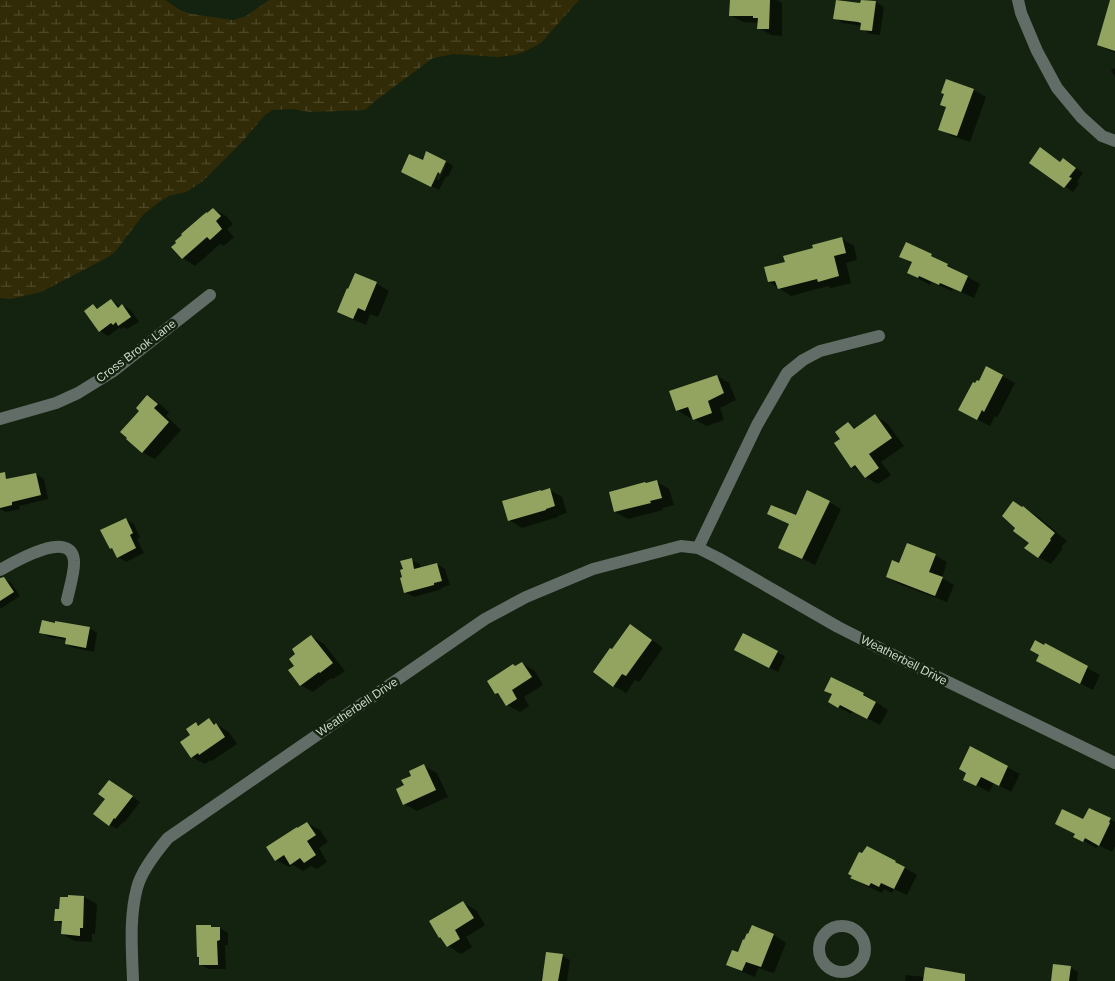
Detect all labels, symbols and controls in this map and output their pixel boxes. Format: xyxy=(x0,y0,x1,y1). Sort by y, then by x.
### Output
street label: Cross Brook Lane xyxy=(93,316,179,385)
street label: Weatherbell Drive xyxy=(858,632,950,688)
street label: Weatherbell Drive xyxy=(314,674,401,739)

